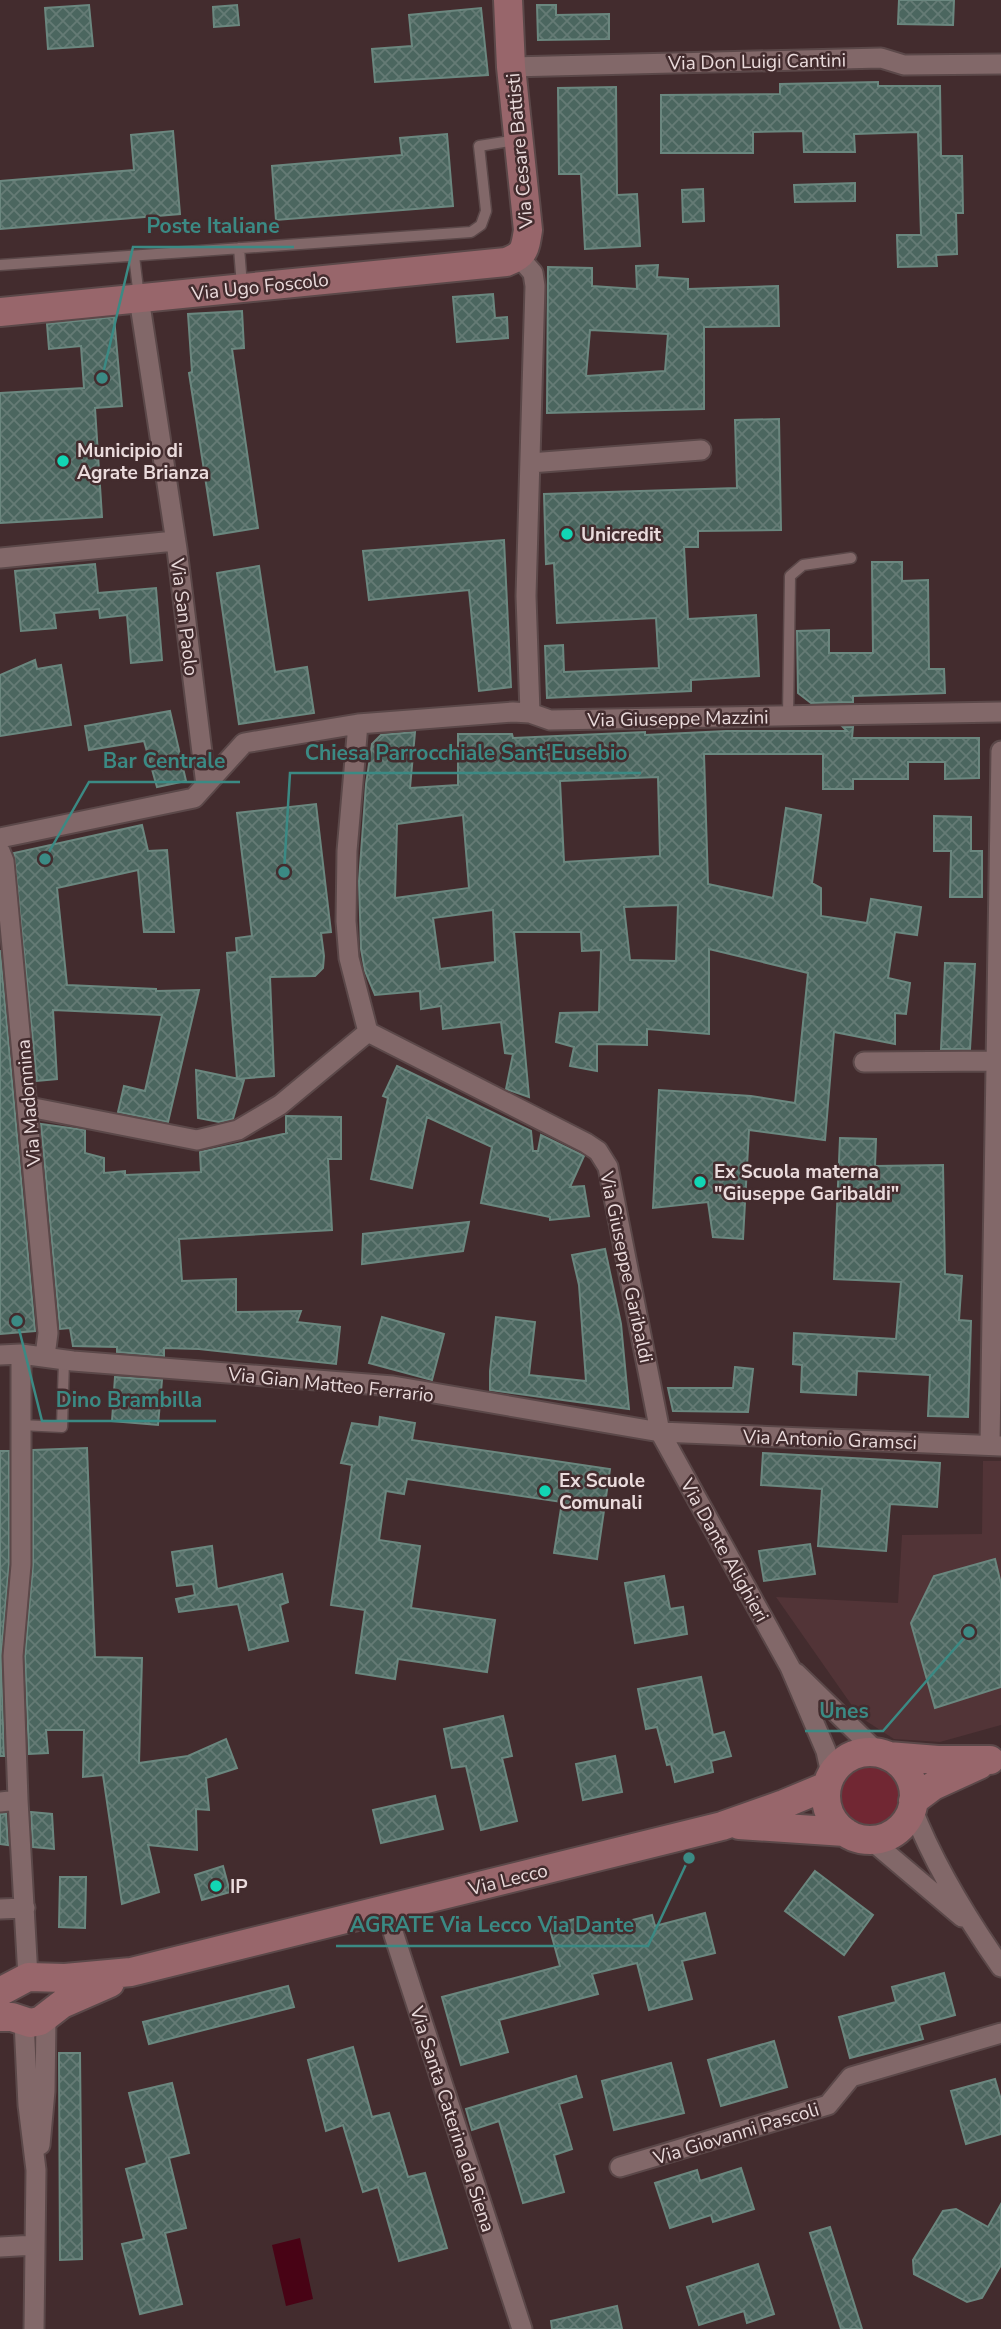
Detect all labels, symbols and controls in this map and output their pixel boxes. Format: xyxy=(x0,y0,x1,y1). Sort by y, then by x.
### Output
street label: Via Don Luigi Cantini xyxy=(667,47,846,77)
street label: Via Cesare Battisti xyxy=(500,72,540,231)
callout: Poste Italiane xyxy=(133,205,294,247)
text: Poste Italiane xyxy=(146,212,280,240)
street label: Via Ugo Foscolo xyxy=(189,267,330,307)
place label: Municipio di Agrate Brianza xyxy=(77,438,209,486)
marker: Municipio di Agrate Brianza xyxy=(55,453,71,469)
place label: Unicredit xyxy=(581,522,662,548)
marker: Unicredit xyxy=(559,526,575,542)
street label: Via San Paolo xyxy=(164,556,204,677)
street label: Via Giuseppe Mazzini xyxy=(586,704,769,734)
callout: Chiesa Parrocchiale Sant'Eusebio xyxy=(290,731,641,773)
text: Chiesa Parrocchiale Sant'Eusebio xyxy=(305,739,627,767)
callout: Bar Centrale xyxy=(89,740,240,782)
text: Bar Centrale xyxy=(103,747,225,775)
street label: Via Madonnina xyxy=(10,1038,48,1168)
place label: Ex Scuola materna "Giuseppe Garibaldi" xyxy=(714,1159,899,1207)
street label: Via Giuseppe Garibaldi xyxy=(593,1168,659,1365)
marker: Ex Scuola materna "Giuseppe Garibaldi" xyxy=(692,1174,708,1190)
street label: Via Gian Matteo Ferrario xyxy=(226,1361,435,1409)
callout: Dino Brambilla xyxy=(42,1379,216,1421)
text: Dino Brambilla xyxy=(56,1386,202,1414)
street label: Via Antonio Gramsci xyxy=(742,1424,917,1456)
place label: Ex Scuole Comunali xyxy=(559,1468,645,1516)
street label: Via Dante Alighieri xyxy=(673,1473,774,1627)
marker: Ex Scuole Comunali xyxy=(537,1483,553,1499)
callout: Unes xyxy=(805,1689,883,1731)
text: Unes xyxy=(819,1697,869,1725)
street label: Via Lecco xyxy=(465,1858,550,1903)
place label: IP xyxy=(230,1874,248,1900)
marker: IP xyxy=(208,1878,224,1894)
callout: AGRATE Via Lecco Via Dante xyxy=(336,1904,648,1946)
text: AGRATE Via Lecco Via Dante xyxy=(350,1911,634,1939)
street label: Via Santa Caterina da Siena xyxy=(403,2002,501,2235)
street label: Via Giovanni Pascoli xyxy=(649,2096,822,2172)

